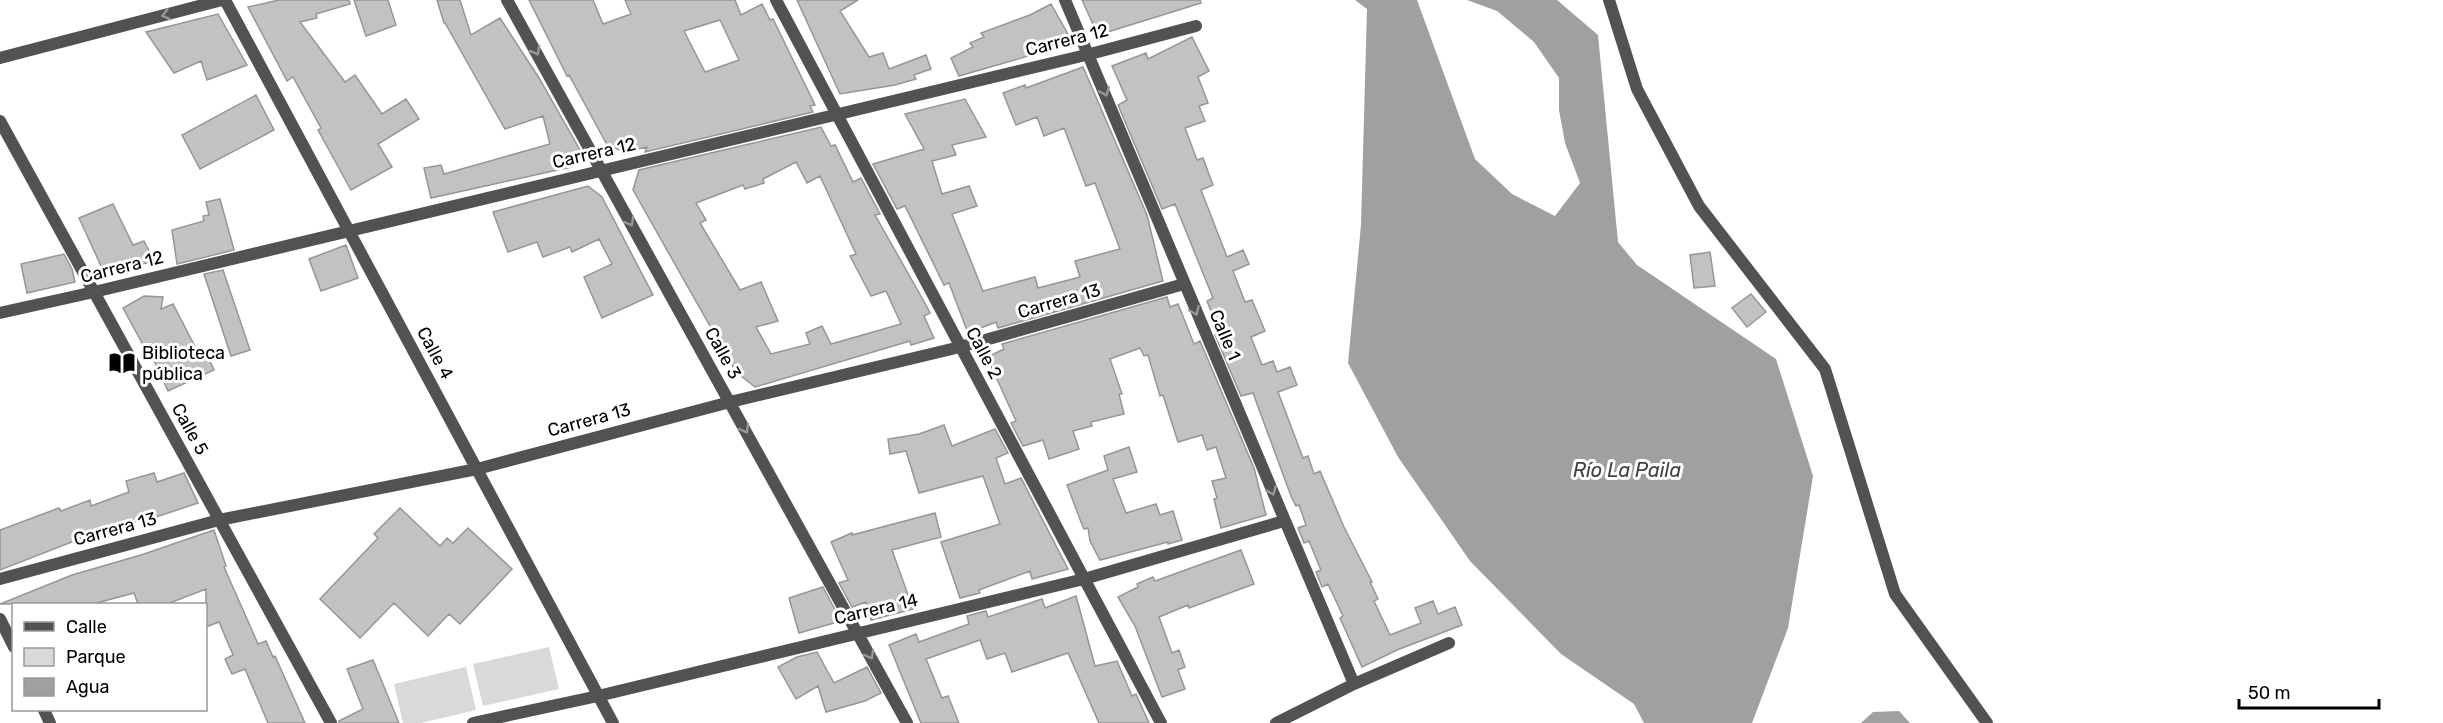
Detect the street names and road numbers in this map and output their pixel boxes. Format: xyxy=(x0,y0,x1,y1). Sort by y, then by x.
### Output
street label: Carrera 12 xyxy=(1023,19,1111,61)
street label: Carrera 12 xyxy=(550,133,638,173)
street label: Carrera 12 xyxy=(78,246,166,288)
street label: Carrera 13 xyxy=(1015,279,1103,323)
street label: Calle 1 xyxy=(1205,306,1245,364)
street label: Calle 4 xyxy=(412,323,458,383)
street label: Calle 3 xyxy=(700,323,746,383)
street label: Calle 2 xyxy=(961,323,1007,383)
street label: Carrera 13 xyxy=(545,398,633,442)
street label: Calle 5 xyxy=(167,399,213,459)
street label: Carrera 13 xyxy=(71,507,159,551)
street label: Carrera 14 xyxy=(832,589,920,629)

